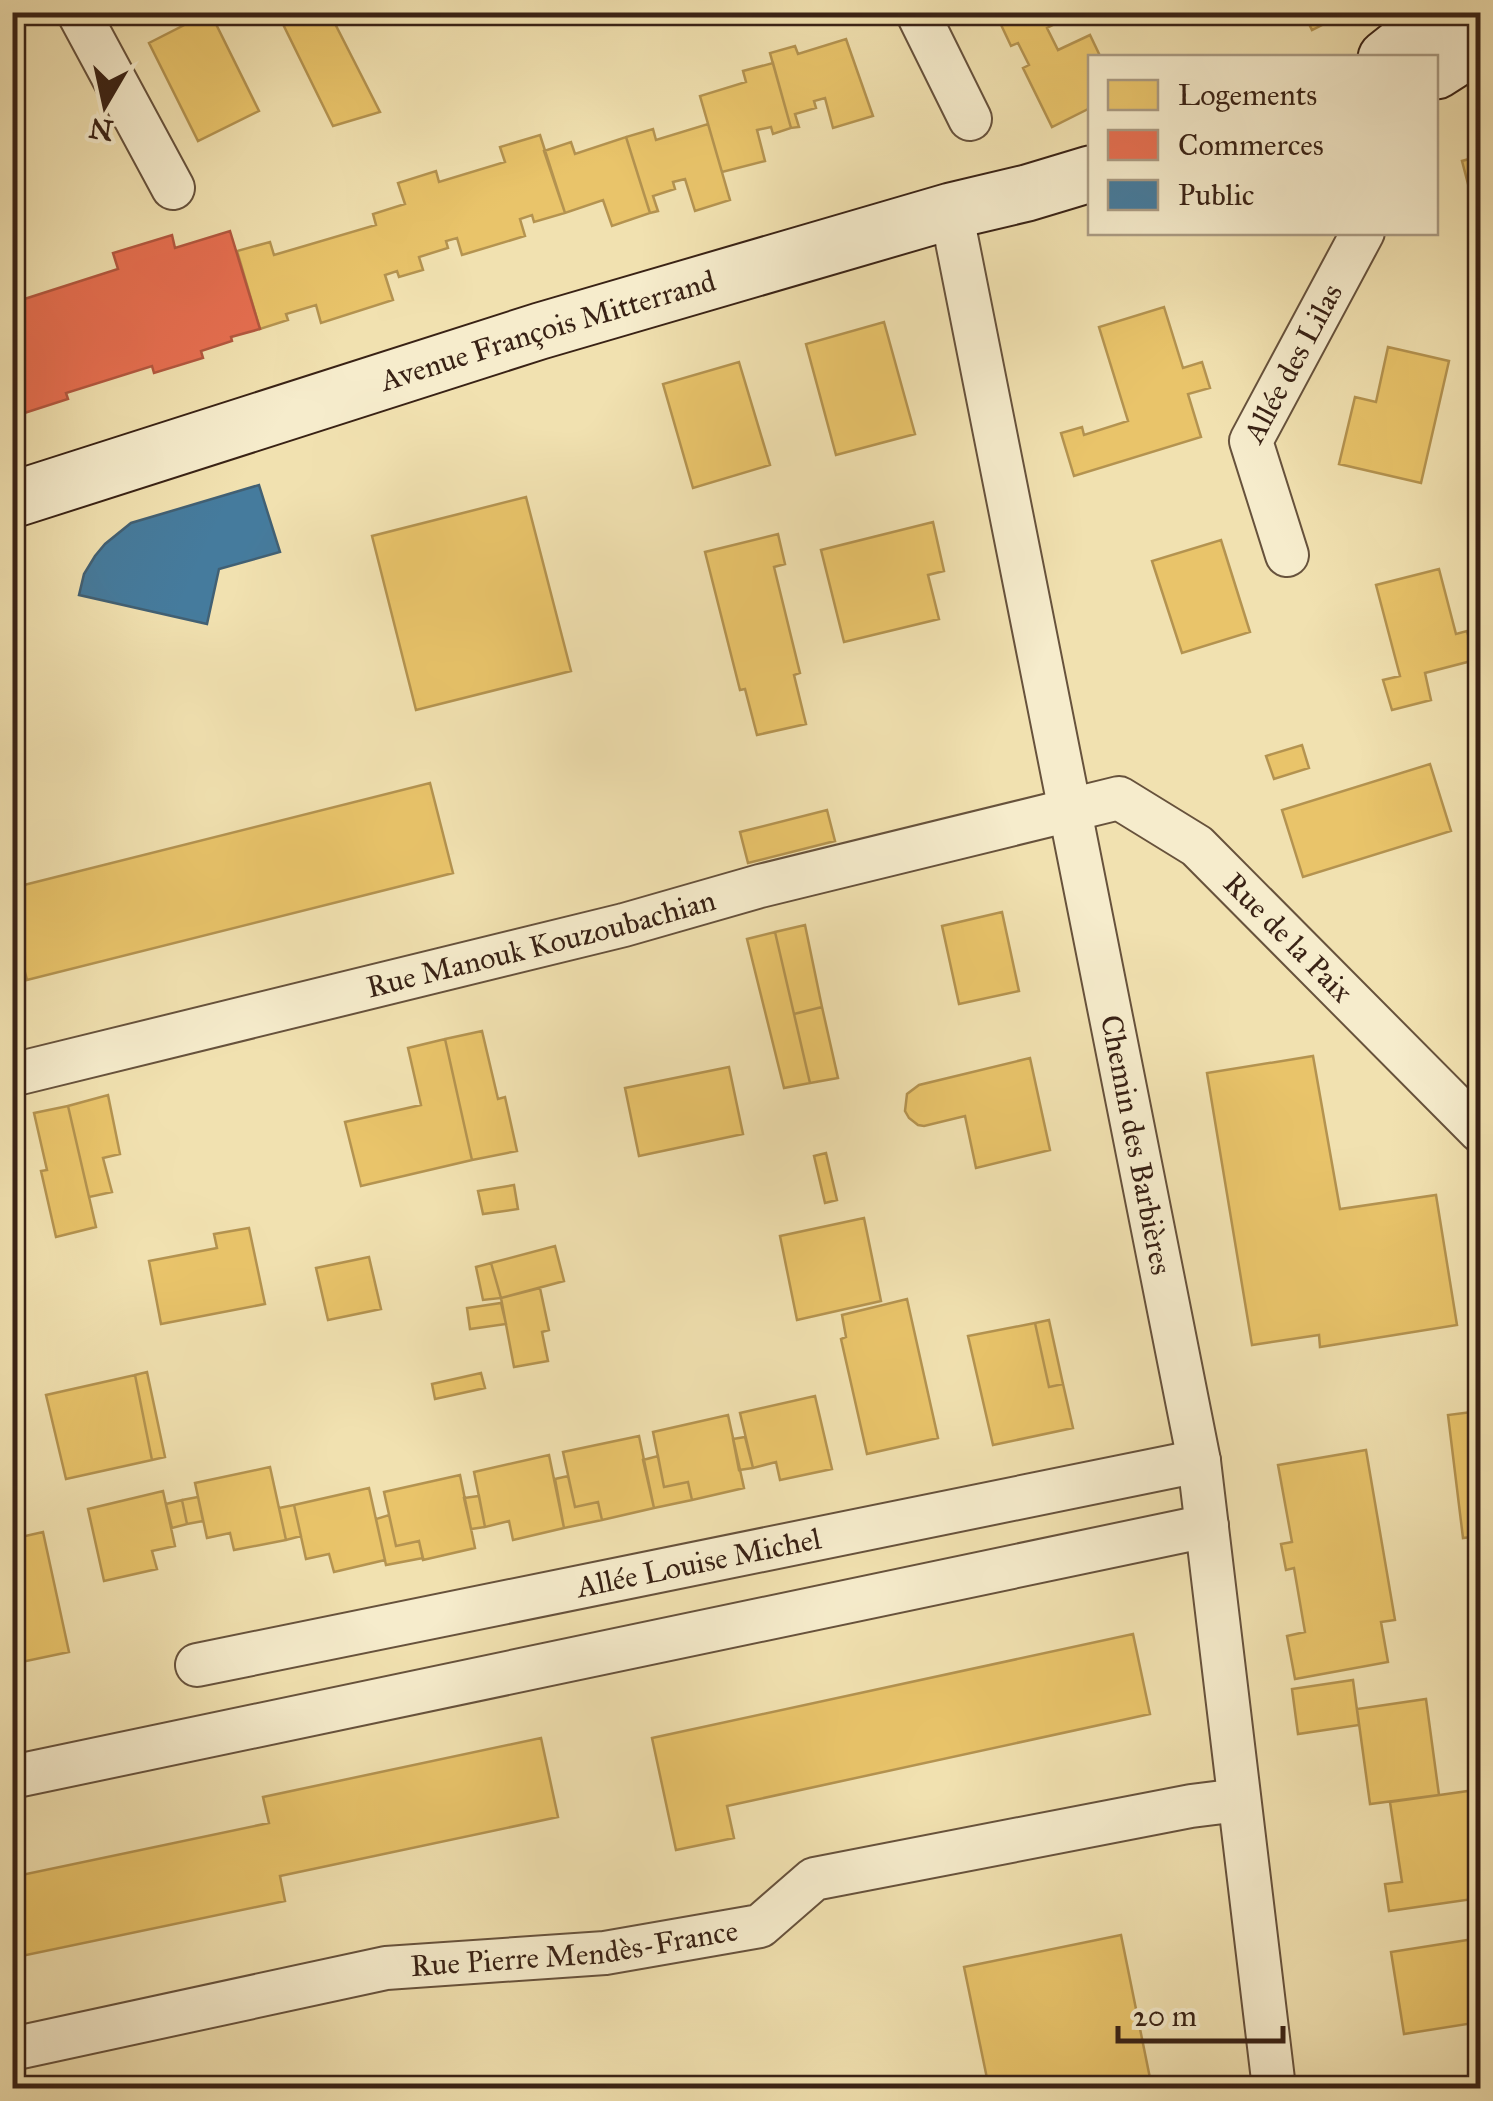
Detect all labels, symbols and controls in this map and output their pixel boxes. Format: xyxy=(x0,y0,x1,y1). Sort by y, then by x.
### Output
north arrow xyxy=(55,55,155,155)
legend xyxy=(1088,55,1438,235)
text: Logements xyxy=(1178,77,1317,113)
text: N xyxy=(86,110,116,148)
text: Commerces xyxy=(1178,127,1324,163)
text: Public xyxy=(1178,177,1254,213)
street label: Avenue François Mitterrand xyxy=(374,263,720,400)
street label: Allée des Lilas xyxy=(1235,277,1350,450)
street label: Rue de la Paix xyxy=(1216,865,1360,1010)
street label: Rue Manouk Kouzoubachian xyxy=(363,882,719,1005)
street label: Chemin des Barbières xyxy=(1093,1012,1180,1278)
street label: Allée Louise Michel xyxy=(571,1520,825,1606)
street label: Rue Pierre Mendès-France xyxy=(409,1912,741,1984)
scale bar xyxy=(1118,1981,1283,2043)
text: 20 m xyxy=(1133,1998,1197,2034)

